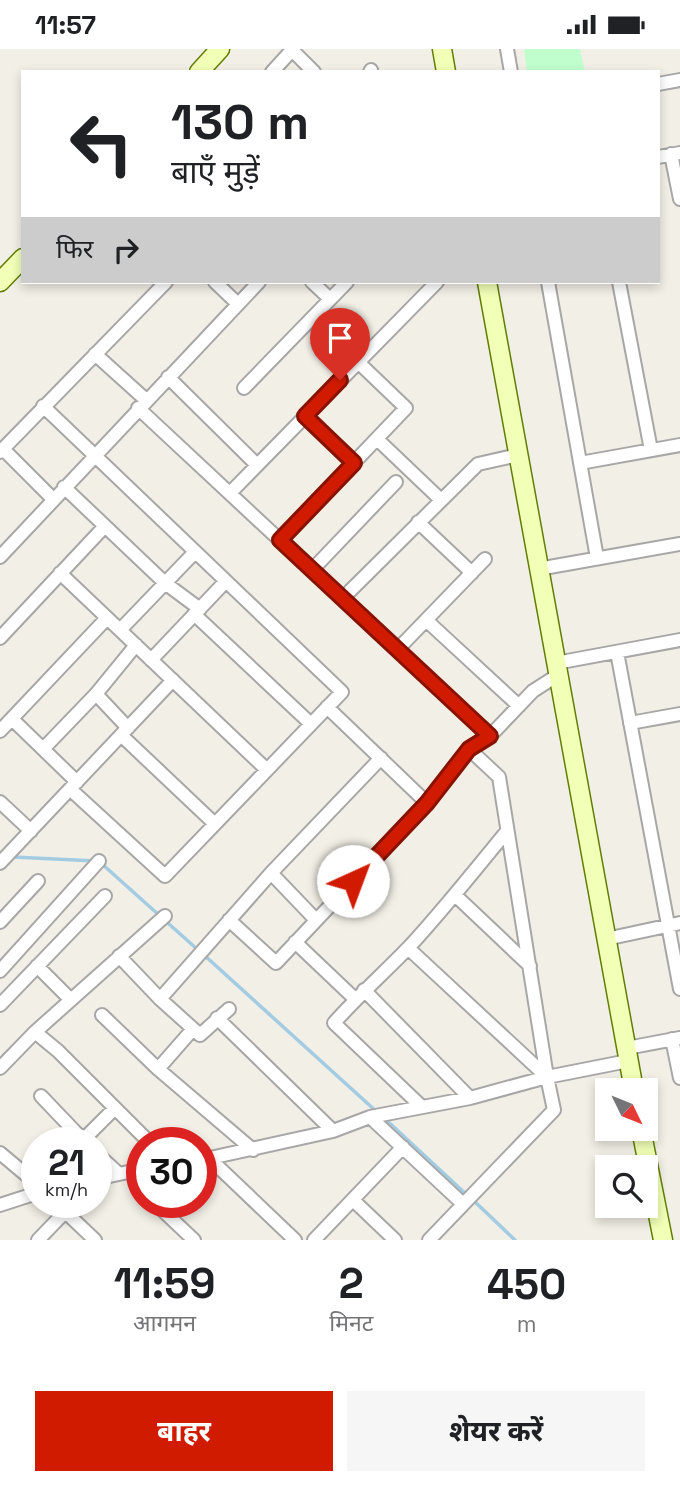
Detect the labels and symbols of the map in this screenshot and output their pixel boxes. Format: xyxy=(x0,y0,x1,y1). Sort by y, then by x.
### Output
pin xyxy=(310,308,370,380)
position arrow xyxy=(316,844,390,918)
north arrow xyxy=(595,1078,658,1141)
speed limit sign: 30 xyxy=(126,1127,217,1218)

